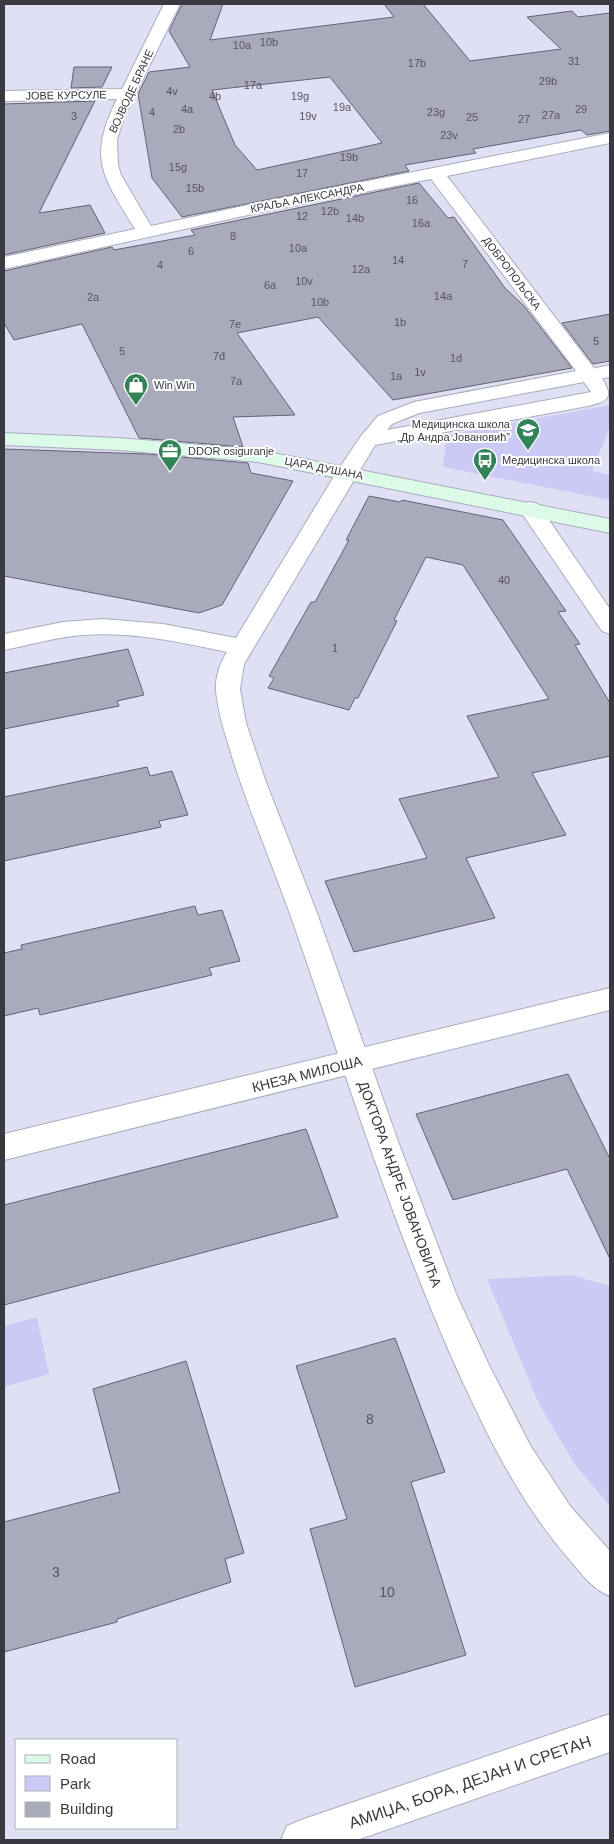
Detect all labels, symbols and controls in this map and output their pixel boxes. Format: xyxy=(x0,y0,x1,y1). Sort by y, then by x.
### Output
house number: 10b xyxy=(260,36,278,48)
house number: 10a xyxy=(233,39,252,51)
street label: ВОЈВОДЕ БРАНЕ xyxy=(106,47,156,135)
house number: 31 xyxy=(568,55,580,67)
house number: 17b xyxy=(408,57,426,69)
house number: 29b xyxy=(539,75,557,87)
house number: 17a xyxy=(244,79,263,91)
house number: 4v xyxy=(166,85,178,97)
street label: ЈОВЕ КУРСУЛЕ xyxy=(25,88,107,102)
house number: 4b xyxy=(209,90,221,102)
house number: 19g xyxy=(291,90,309,102)
house number: 19a xyxy=(333,101,352,113)
house number: 4a xyxy=(181,103,194,115)
house number: 29 xyxy=(575,103,587,115)
house number: 4 xyxy=(149,106,155,118)
house number: 23g xyxy=(427,106,445,118)
house number: 27a xyxy=(542,109,561,121)
house number: 3 xyxy=(71,110,77,122)
house number: 19v xyxy=(299,110,317,122)
house number: 25 xyxy=(466,111,478,123)
house number: 27 xyxy=(518,113,530,125)
house number: 2b xyxy=(173,123,185,135)
house number: 23v xyxy=(440,129,458,141)
house number: 19b xyxy=(340,151,358,163)
house number: 15g xyxy=(169,161,187,173)
house number: 17 xyxy=(296,167,308,179)
street label: КРАЉА АЛЕКСАНДРА xyxy=(249,181,365,215)
house number: 15b xyxy=(186,182,204,194)
house number: 16 xyxy=(406,194,418,206)
house number: 12b xyxy=(321,205,339,217)
house number: 12 xyxy=(296,210,308,222)
house number: 14b xyxy=(346,212,364,224)
house number: 16a xyxy=(412,217,431,229)
house number: 8 xyxy=(230,230,236,242)
street label: ДОБРОПОЉСКА xyxy=(481,234,544,313)
house number: 10a xyxy=(289,242,308,254)
house number: 6 xyxy=(188,245,194,257)
house number: 14 xyxy=(392,254,404,266)
house number: 7 xyxy=(462,258,468,270)
house number: 4 xyxy=(157,259,163,271)
house number: 12a xyxy=(352,263,371,275)
house number: 10v xyxy=(295,275,313,287)
house number: 6a xyxy=(264,279,277,291)
house number: 14a xyxy=(434,290,453,302)
house number: 2a xyxy=(87,291,100,303)
house number: 10b xyxy=(311,296,329,308)
house number: 1b xyxy=(394,316,406,328)
house number: 7e xyxy=(229,318,241,330)
house number: 5 xyxy=(593,335,599,347)
house number: 5 xyxy=(119,345,125,357)
house number: 7đ xyxy=(213,350,226,362)
house number: 1d xyxy=(450,352,462,364)
house number: 1v xyxy=(414,366,426,378)
house number: 1a xyxy=(390,370,403,382)
shop icon: Win Win xyxy=(123,372,149,406)
house number: 7a xyxy=(230,375,243,387)
place label: Win Win xyxy=(154,379,195,391)
school or university icon: Медицинска школа „Др Андра Јовановић” xyxy=(515,417,541,451)
place label: Медицинска школа „Др Андра Јовановић” xyxy=(397,418,511,443)
office icon: DDOR osiguranje xyxy=(157,438,183,472)
place label: DDOR osiguranje xyxy=(188,445,274,457)
bus stop icon: Медицинска школа xyxy=(472,447,498,481)
place label: Медицинска школа xyxy=(502,454,601,466)
street label: ЦАРА ДУШАНА xyxy=(284,455,365,482)
house number: 40 xyxy=(498,574,510,586)
house number: 1 xyxy=(332,642,338,654)
street label: КНЕЗА МИЛОША xyxy=(250,1052,364,1095)
street label: ДОКТОРА АНДРЕ ЈОВАНОВИЋА xyxy=(355,1079,445,1290)
house number: 8 xyxy=(366,1411,374,1427)
house number: 3 xyxy=(52,1564,60,1580)
house number: 10 xyxy=(379,1584,395,1600)
street label: АМИЏА, БОРА, ДЕЈАН И СРЕТАН xyxy=(347,1732,593,1832)
legend xyxy=(15,1739,178,1829)
text: Road xyxy=(60,1750,96,1767)
text: Park xyxy=(60,1775,91,1792)
text: Building xyxy=(60,1800,113,1817)

